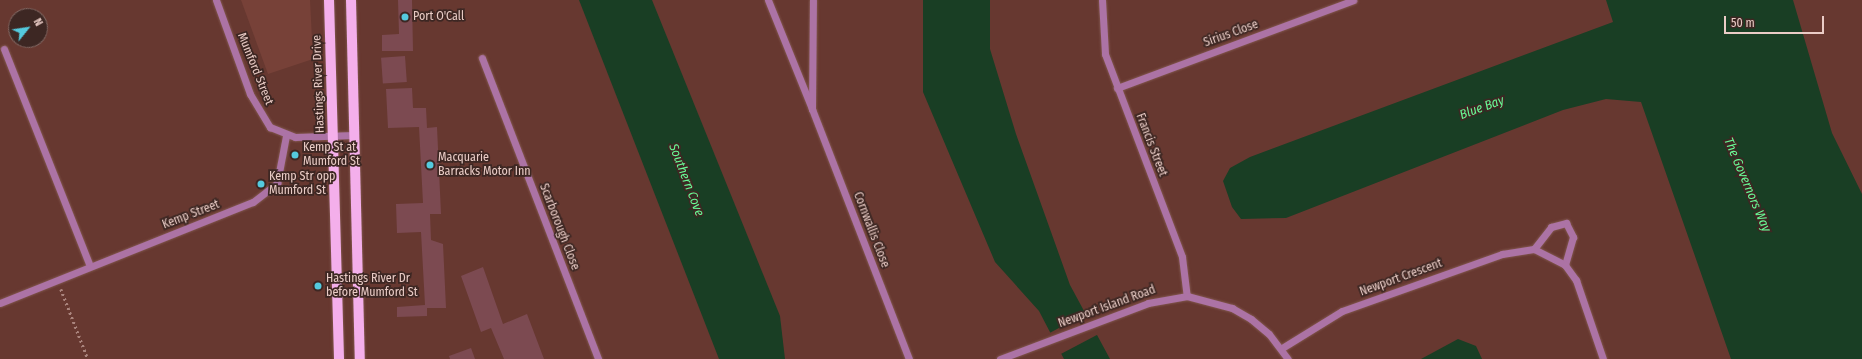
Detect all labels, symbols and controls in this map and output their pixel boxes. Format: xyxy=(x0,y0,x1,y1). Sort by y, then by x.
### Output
north arrow xyxy=(8,8,48,48)
scale bar xyxy=(1726,8,1826,34)
place label: Port O'Call xyxy=(413,10,464,24)
marker: Port O'Call xyxy=(400,12,410,22)
text: N xyxy=(31,16,45,28)
text: 50 m xyxy=(1731,16,1755,30)
street label: Sirius Close xyxy=(1202,18,1260,50)
street label: Mumford Street xyxy=(234,31,276,107)
street label: Hastings River Drive xyxy=(310,35,328,133)
water label: Blue Bay xyxy=(1458,93,1506,123)
street label: Francis Street xyxy=(1132,111,1170,179)
water label: The Governors Way xyxy=(1720,136,1774,234)
place label: Kemp St at Mumford St xyxy=(303,141,360,169)
water label: Southern Cove xyxy=(665,142,707,218)
marker: Kemp St at Mumford St xyxy=(290,150,300,160)
place label: Macquarie Barracks Motor Inn xyxy=(438,151,531,179)
marker: Macquarie Barracks Motor Inn xyxy=(425,160,435,170)
place label: Kemp Str opp Mumford St xyxy=(269,170,336,198)
marker: Kemp Str opp Mumford St xyxy=(256,179,266,189)
street label: Scarborough Close xyxy=(536,182,582,272)
street label: Cornwallis Close xyxy=(850,190,892,270)
street label: Kemp Street xyxy=(160,198,222,232)
street label: Newport Crescent xyxy=(1358,256,1444,300)
place label: Hastings River Dr before Mumford St xyxy=(326,272,418,300)
marker: Hastings River Dr before Mumford St xyxy=(313,281,323,291)
street label: Newport Island Road xyxy=(1056,283,1158,331)

